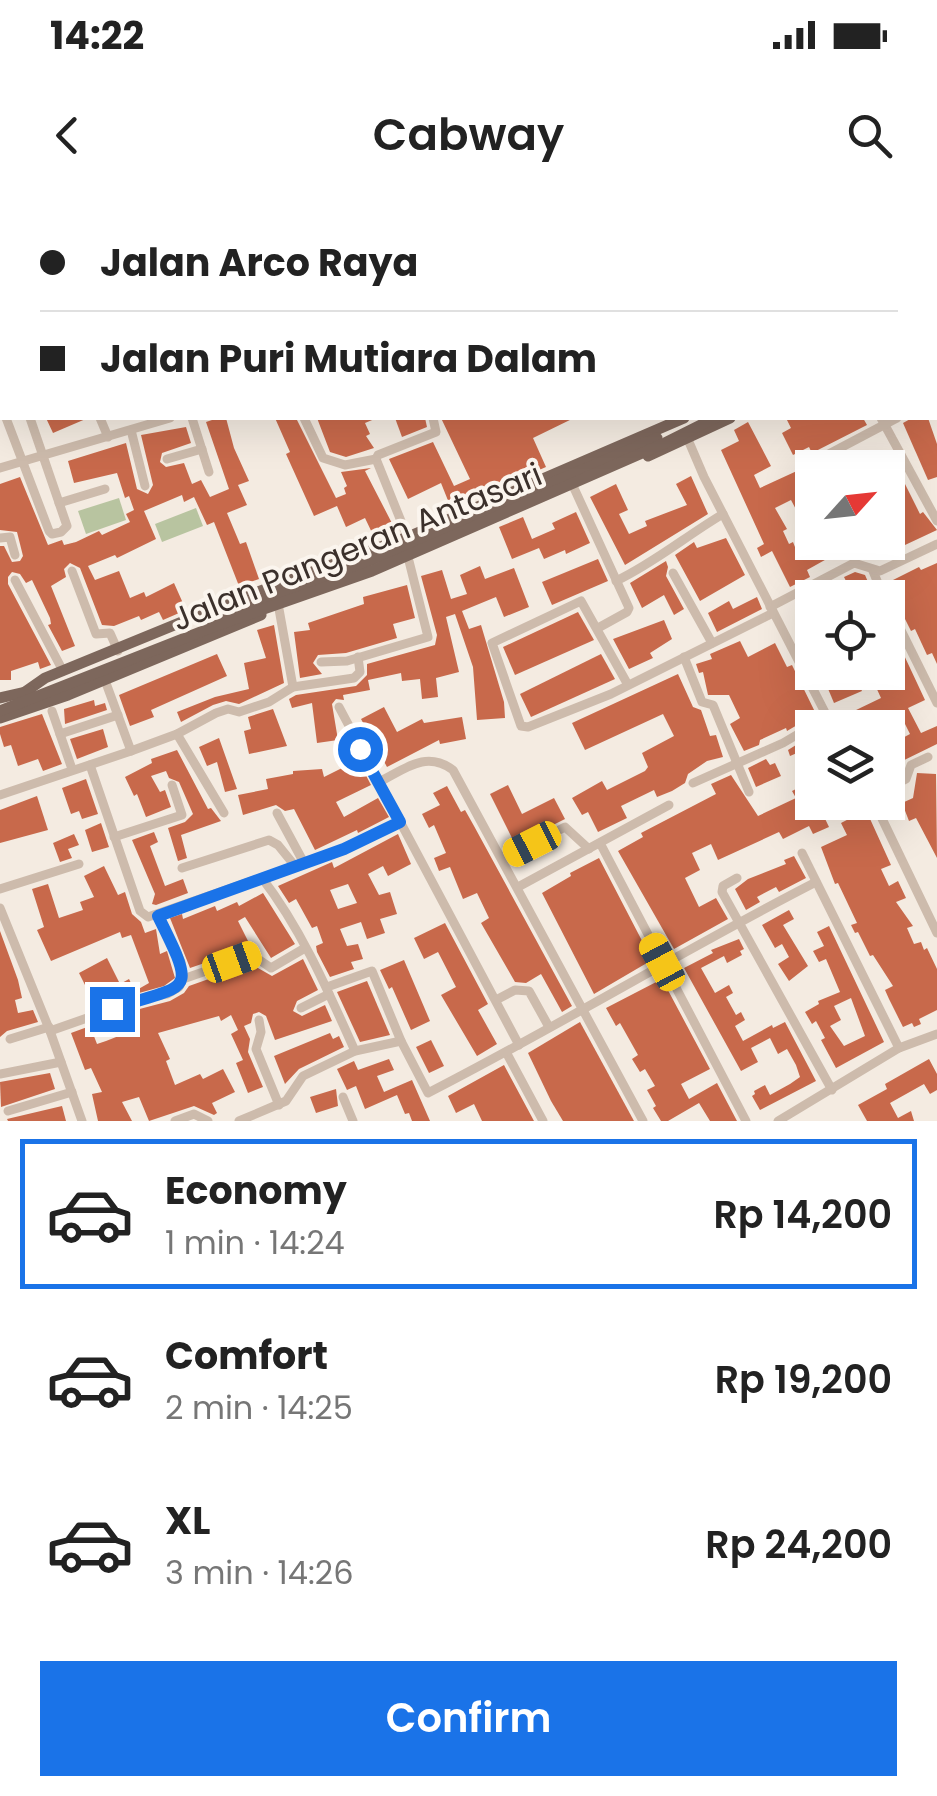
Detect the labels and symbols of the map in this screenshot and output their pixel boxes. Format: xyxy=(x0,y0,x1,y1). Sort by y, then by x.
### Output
north arrow xyxy=(795,450,905,560)
street label: Jalan Pangeran Antasari xyxy=(165,452,548,641)
route start xyxy=(338,727,383,772)
car xyxy=(498,817,566,871)
car xyxy=(635,928,689,996)
car xyxy=(199,938,265,986)
route end xyxy=(90,987,135,1032)

